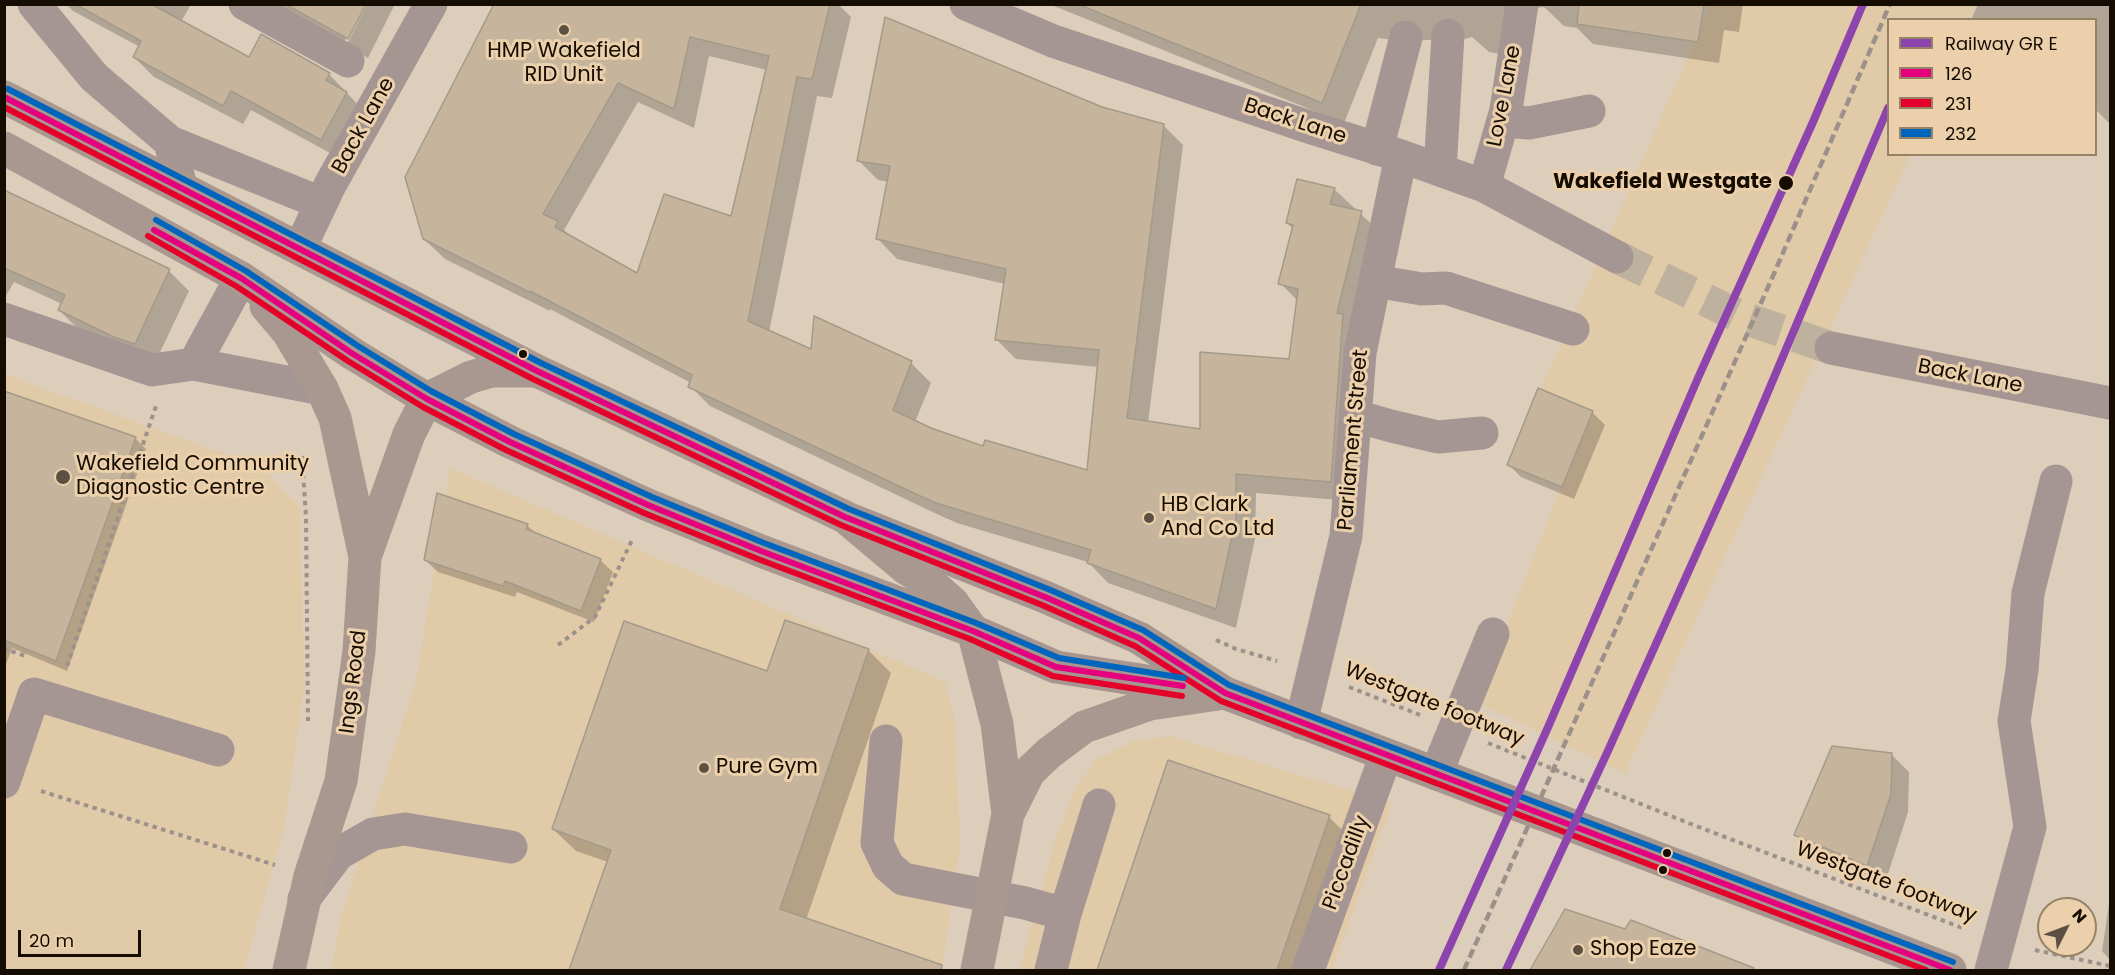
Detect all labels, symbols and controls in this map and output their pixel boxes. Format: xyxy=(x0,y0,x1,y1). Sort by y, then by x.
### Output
legend xyxy=(1887,18,2097,156)
marker: HMP Wakefield RID Unit xyxy=(557,23,571,37)
text: Railway GR E xyxy=(1945,31,2058,56)
place label: HMP Wakefield RID Unit xyxy=(487,39,641,89)
street label: Love Lane xyxy=(1483,43,1527,149)
text: 126 xyxy=(1945,61,1973,86)
street label: Back Lane xyxy=(327,74,401,178)
text: 231 xyxy=(1945,91,1972,116)
street label: Back Lane xyxy=(1241,94,1349,150)
text: 232 xyxy=(1945,121,1976,146)
place label: Wakefield Westgate xyxy=(1553,170,1772,196)
marker: Wakefield Westgate xyxy=(1777,174,1795,192)
unlabelled marker xyxy=(517,348,529,360)
street label: Parliament Street xyxy=(1334,348,1374,532)
street label: Back Lane xyxy=(1916,355,2024,399)
place label: Wakefield Community Diagnostic Centre xyxy=(76,452,309,502)
marker: Wakefield Community Diagnostic Centre xyxy=(54,468,72,486)
place label: HB Clark And Co Ltd xyxy=(1161,493,1275,543)
marker: HB Clark And Co Ltd xyxy=(1142,511,1156,525)
street label: Ings Road xyxy=(335,629,373,735)
street label: Westgate footway xyxy=(1341,657,1527,753)
place label: Pure Gym xyxy=(716,755,818,781)
marker: Pure Gym xyxy=(697,761,711,775)
street label: Piccadilly xyxy=(1318,812,1376,914)
street label: Westgate footway xyxy=(1792,837,1980,929)
unlabelled marker xyxy=(1661,847,1673,859)
unlabelled marker xyxy=(1657,864,1669,876)
north arrow xyxy=(2037,897,2097,957)
text: N xyxy=(2067,904,2092,928)
scale bar xyxy=(21,918,144,956)
text: 20 m xyxy=(29,928,74,953)
place label: Shop Eaze xyxy=(1590,937,1697,963)
marker: Shop Eaze xyxy=(1571,943,1585,957)

